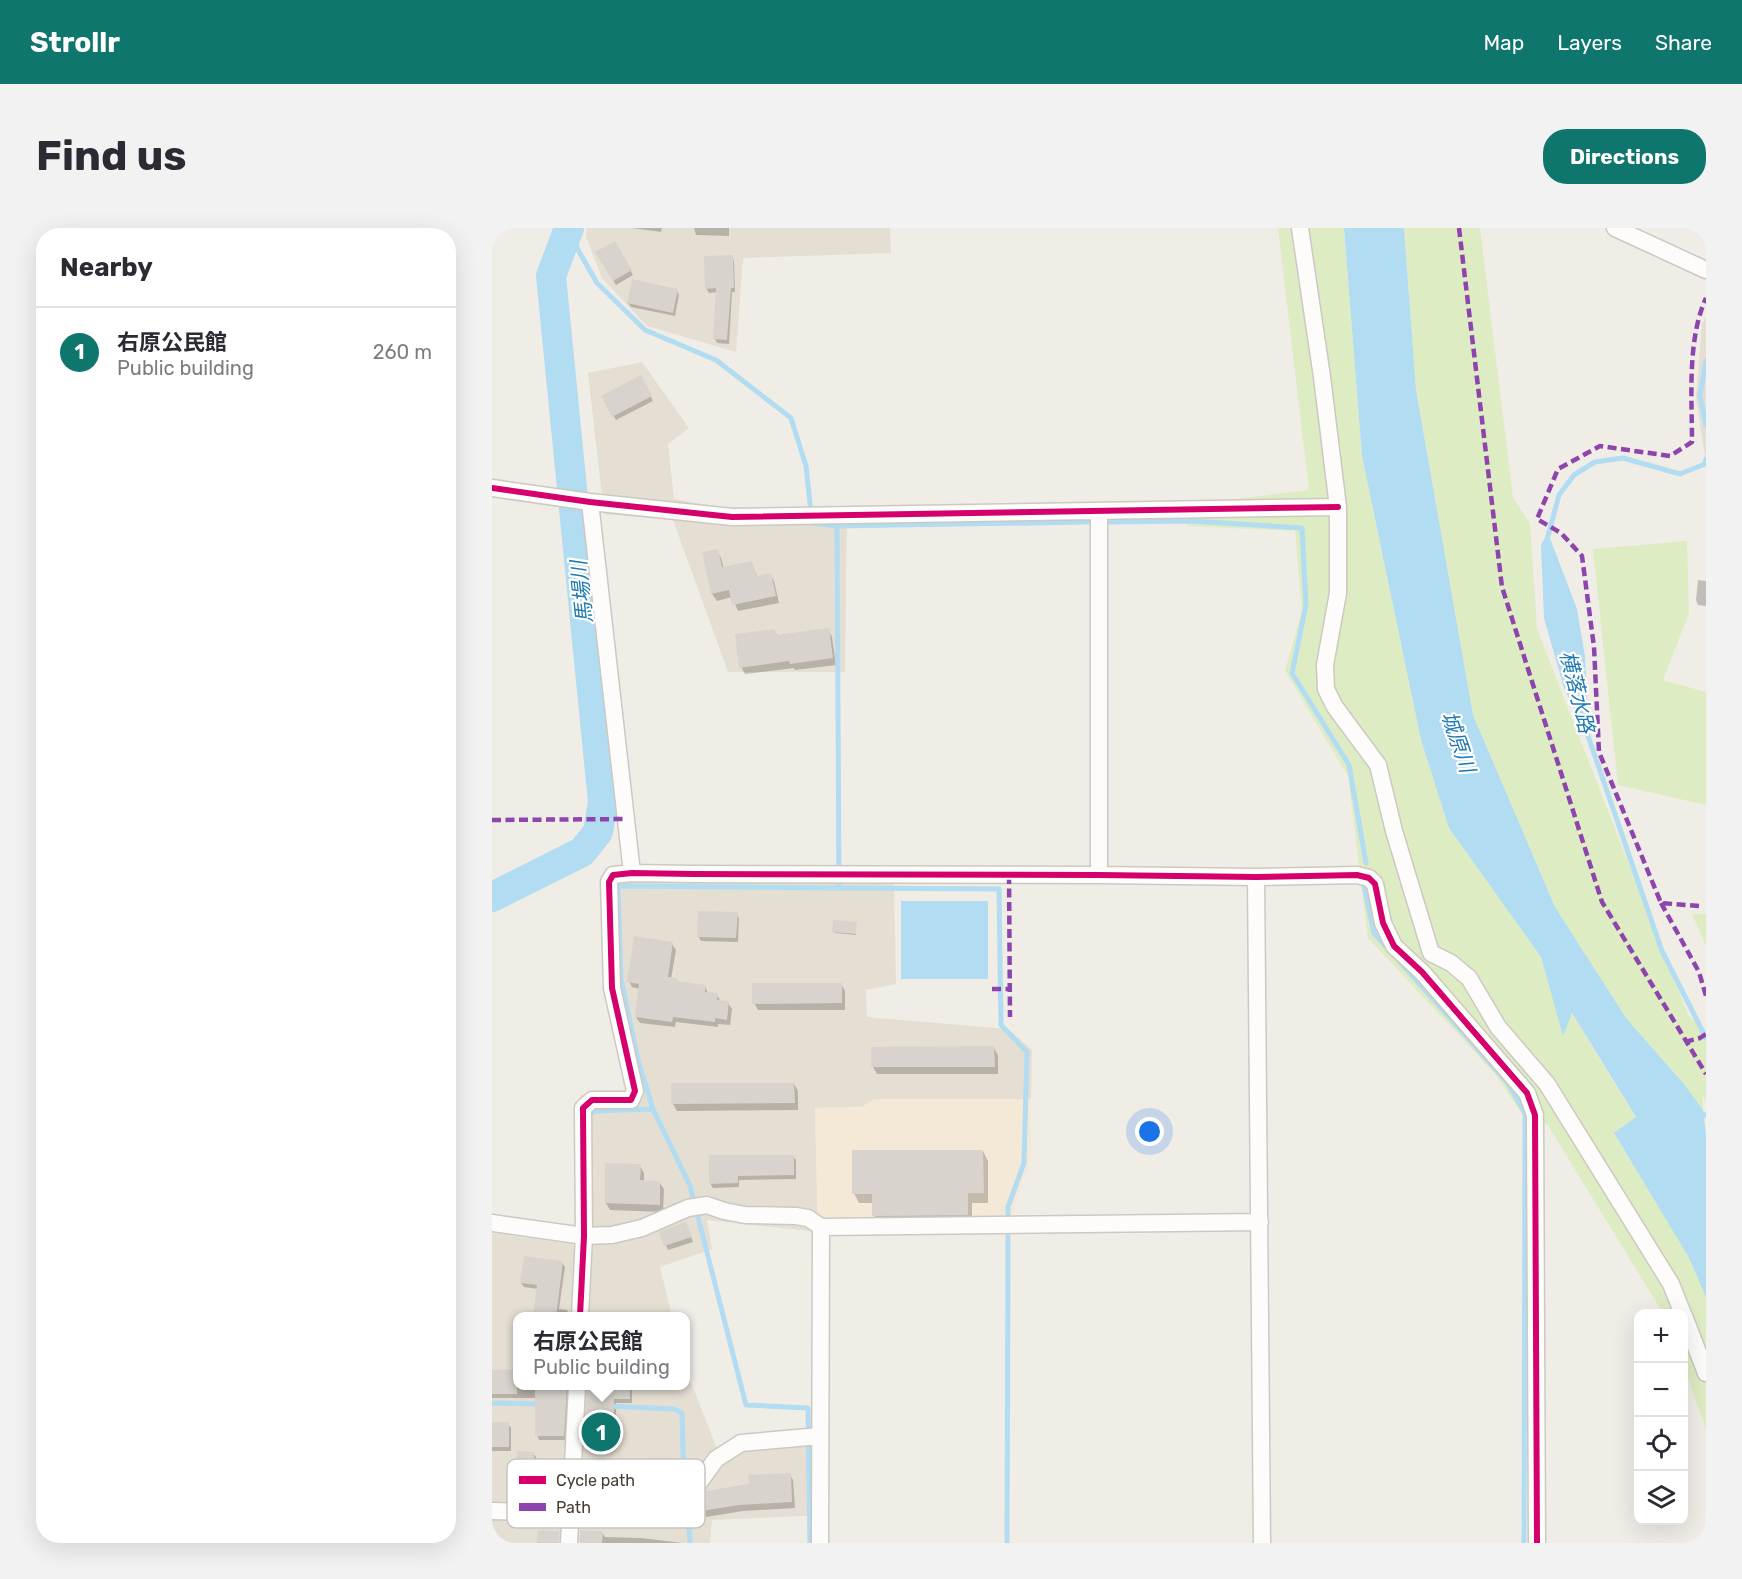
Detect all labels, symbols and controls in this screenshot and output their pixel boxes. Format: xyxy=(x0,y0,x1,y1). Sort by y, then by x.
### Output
text: Strollr xyxy=(30,26,120,59)
text: Map xyxy=(1483,30,1524,55)
text: Layers xyxy=(1557,30,1622,55)
text: Share xyxy=(1655,30,1712,55)
button: Directions xyxy=(1543,129,1706,184)
text: Find us xyxy=(36,131,187,181)
text: Nearby xyxy=(60,252,153,283)
text: 右原公民館 xyxy=(117,329,227,356)
text: 1 xyxy=(75,340,84,364)
text: 260 m xyxy=(373,340,432,364)
text: Public building xyxy=(117,356,254,380)
water label: 馬場川 xyxy=(566,557,597,625)
water label: 横落水路 xyxy=(1555,648,1600,738)
water label: 城原川 xyxy=(1436,708,1481,778)
your location xyxy=(1135,1117,1164,1146)
map controls xyxy=(1634,1309,1688,1525)
button: + xyxy=(1634,1309,1688,1363)
popup xyxy=(513,1312,690,1390)
text: 右原公民館 xyxy=(533,1328,643,1355)
text: Public building xyxy=(533,1355,670,1379)
button: − xyxy=(1634,1363,1688,1417)
pin: 1 xyxy=(582,1410,620,1454)
button: locate xyxy=(1634,1417,1688,1471)
legend xyxy=(507,1459,705,1528)
text: Cycle path xyxy=(556,1471,635,1490)
button: layers xyxy=(1634,1471,1688,1525)
text: Path xyxy=(556,1498,591,1517)

